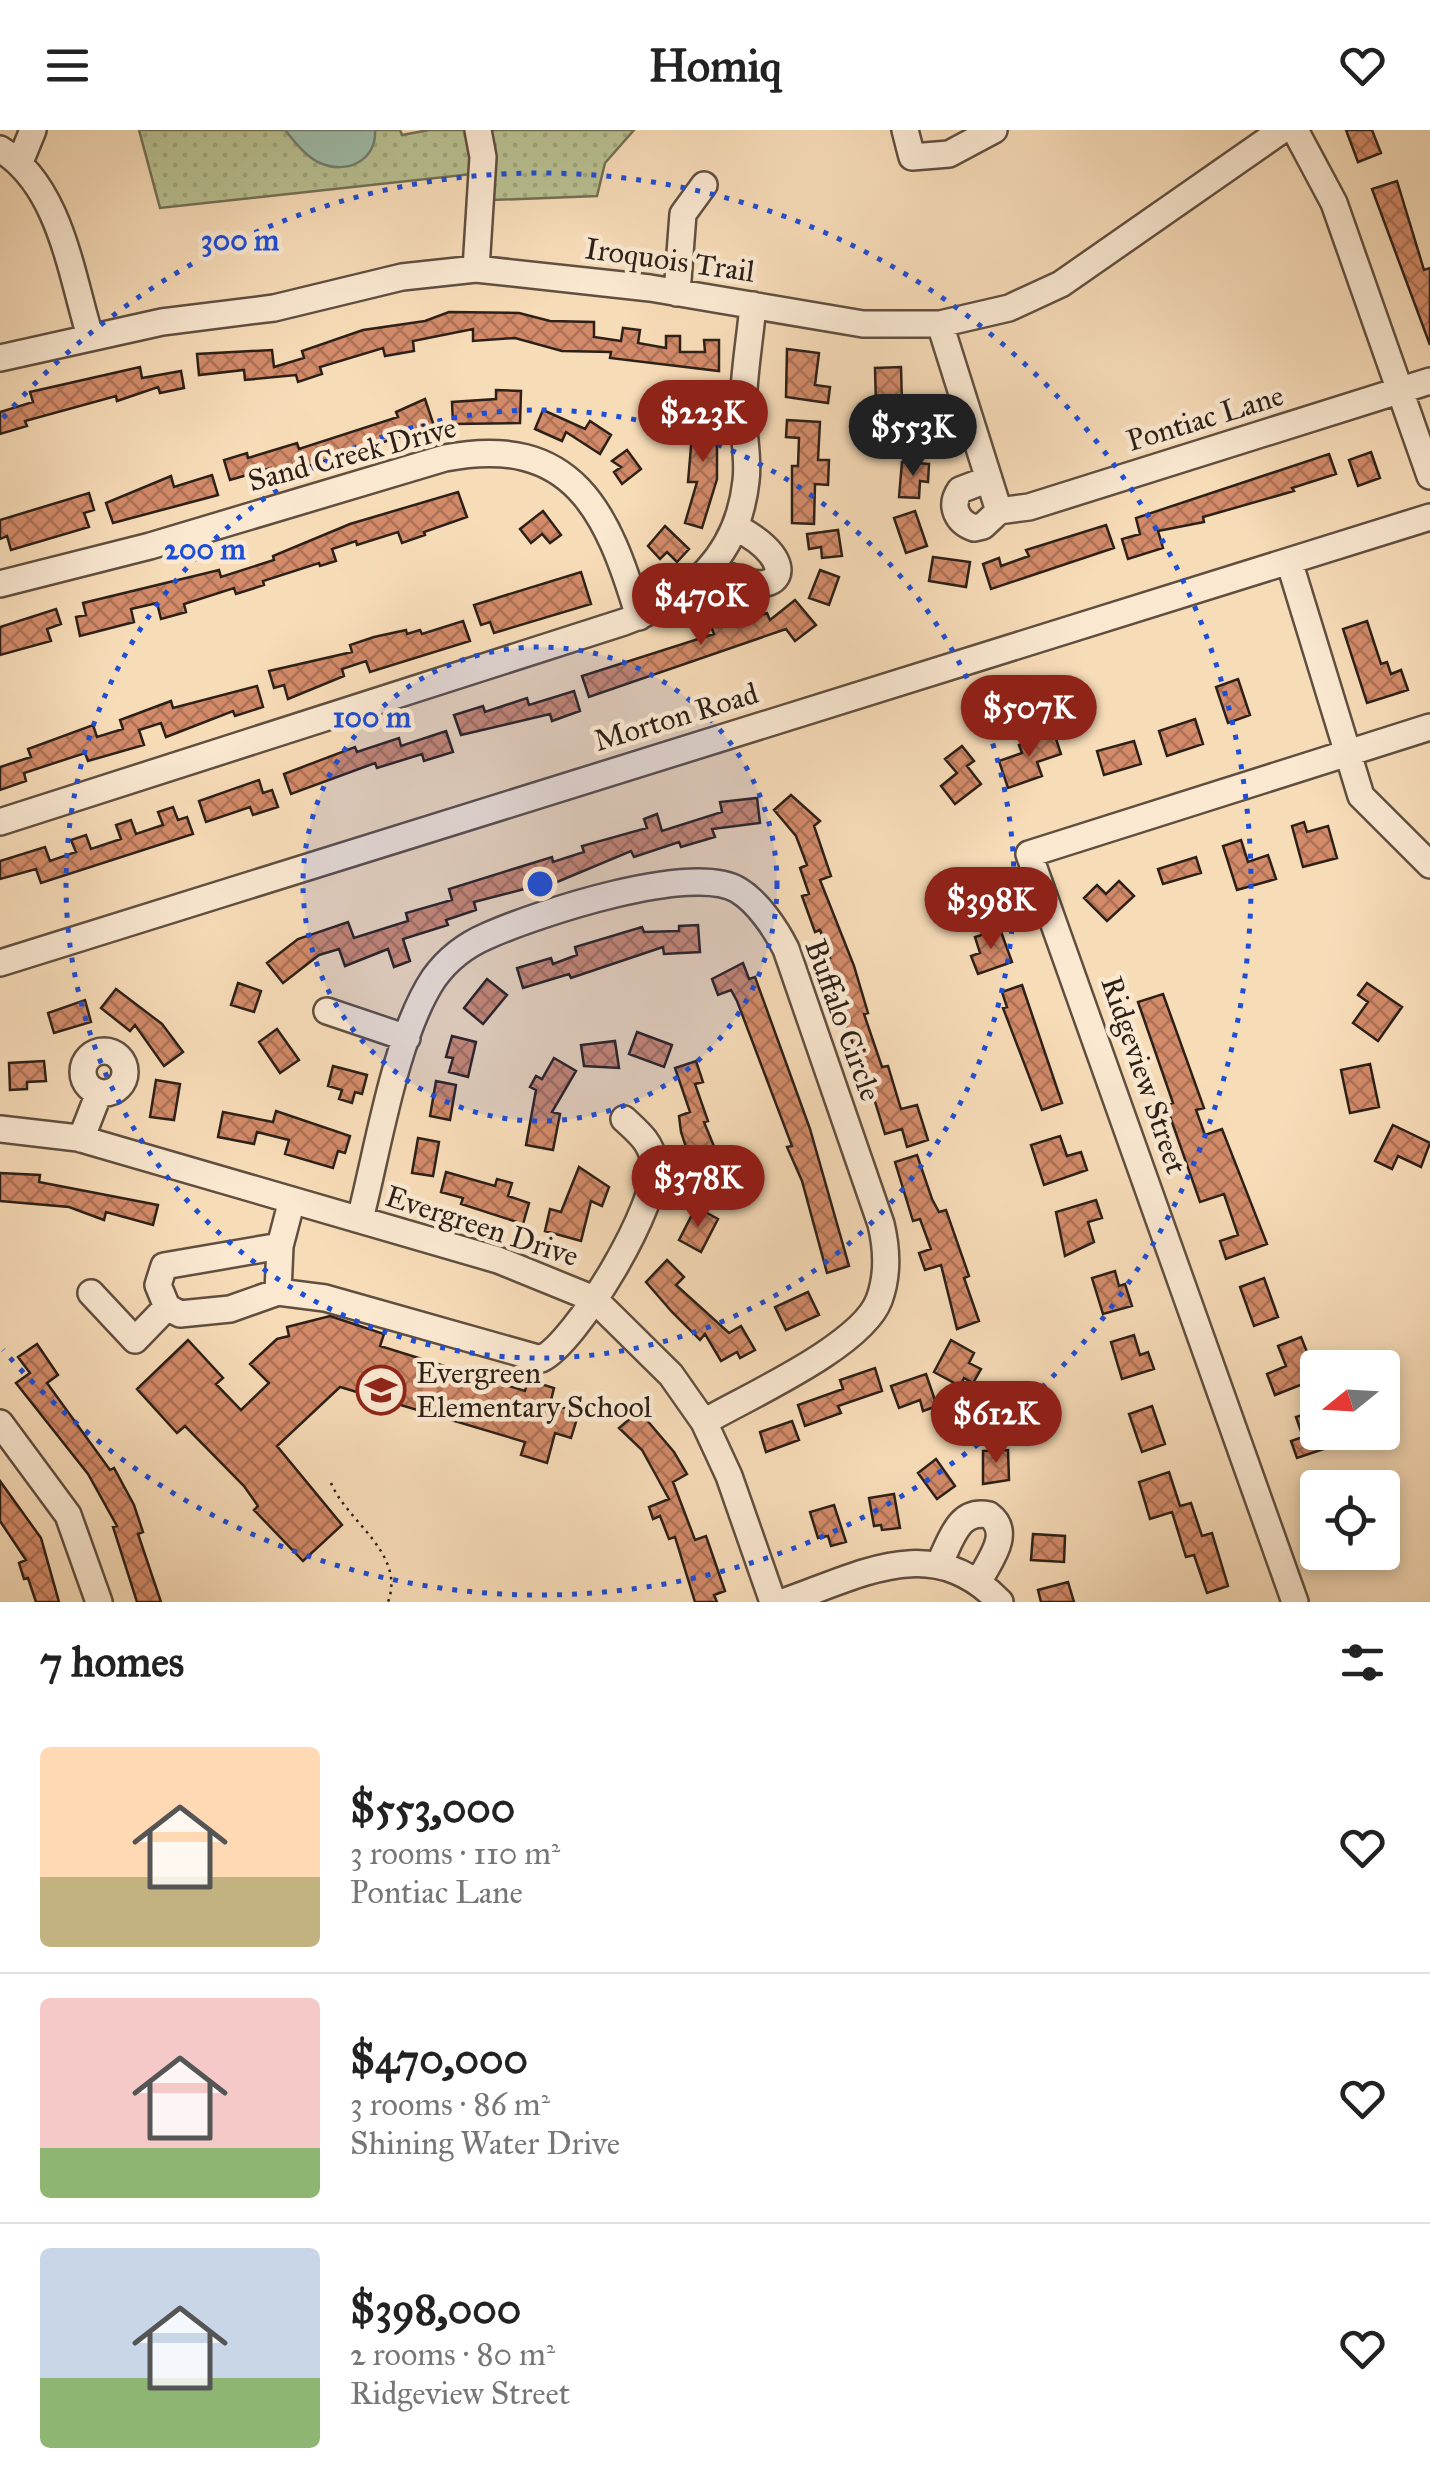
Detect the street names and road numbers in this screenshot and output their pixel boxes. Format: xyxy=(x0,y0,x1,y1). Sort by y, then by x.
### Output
street label: Iroquois Trail xyxy=(583,230,758,290)
street label: Pontiac Lane xyxy=(1122,377,1288,459)
street label: Sand Creek Drive xyxy=(244,409,460,499)
street label: Morton Road xyxy=(590,675,762,759)
street label: Buffalo Circle xyxy=(797,934,889,1106)
street label: Ridgeview Street xyxy=(1093,972,1195,1179)
street label: Evergreen Drive xyxy=(381,1178,583,1274)

